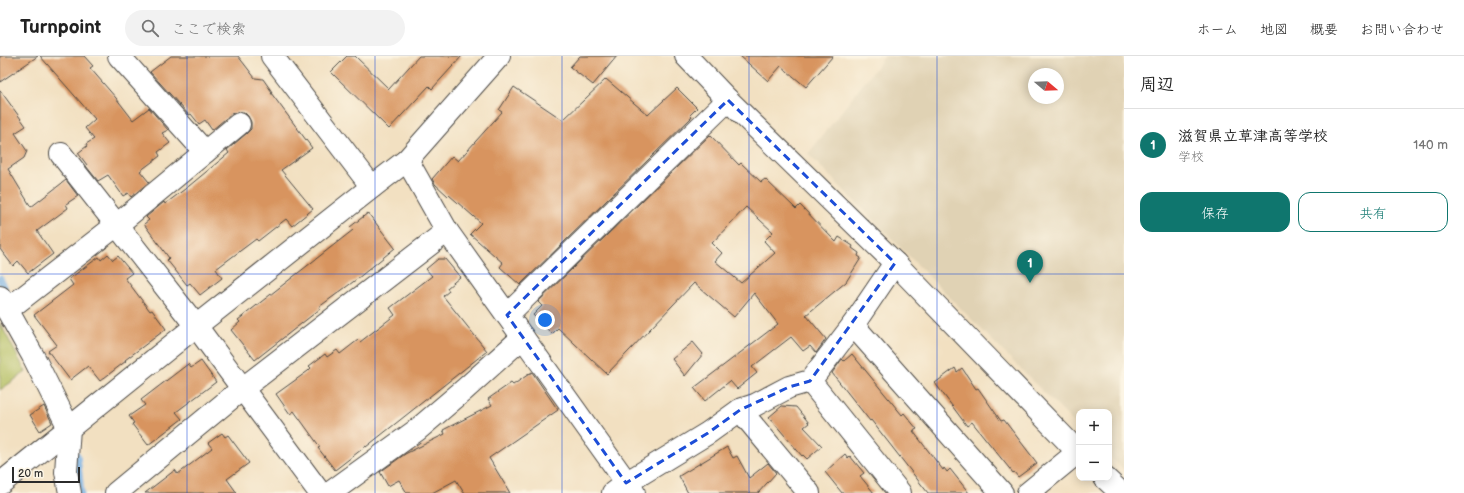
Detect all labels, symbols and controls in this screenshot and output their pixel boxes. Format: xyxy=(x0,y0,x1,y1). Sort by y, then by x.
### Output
search box xyxy=(125,10,405,46)
text: Turnpoint xyxy=(20,16,101,39)
icon: search xyxy=(139,17,161,39)
text: ここで検索 xyxy=(171,20,246,39)
text: ホーム xyxy=(1197,21,1238,38)
text: 地図 xyxy=(1260,21,1288,38)
text: 概要 xyxy=(1310,21,1338,38)
text: お問い合わせ xyxy=(1360,21,1444,38)
north arrow xyxy=(1028,68,1064,104)
text: 周辺 xyxy=(1140,75,1174,95)
text: 滋賀県立草津高等学校 xyxy=(1178,127,1328,146)
text: 1 xyxy=(1150,137,1156,153)
text: 140 m xyxy=(1413,137,1448,153)
text: 学校 xyxy=(1178,149,1204,165)
button: 保存 xyxy=(1140,192,1290,232)
button: 共有 xyxy=(1298,192,1448,232)
pin: 1 xyxy=(1017,250,1043,283)
your location xyxy=(535,310,555,330)
map controls xyxy=(1076,409,1112,481)
button: + xyxy=(1076,409,1112,445)
button: − xyxy=(1076,445,1112,481)
scale bar xyxy=(12,465,80,484)
text: 20 m xyxy=(18,467,43,480)

